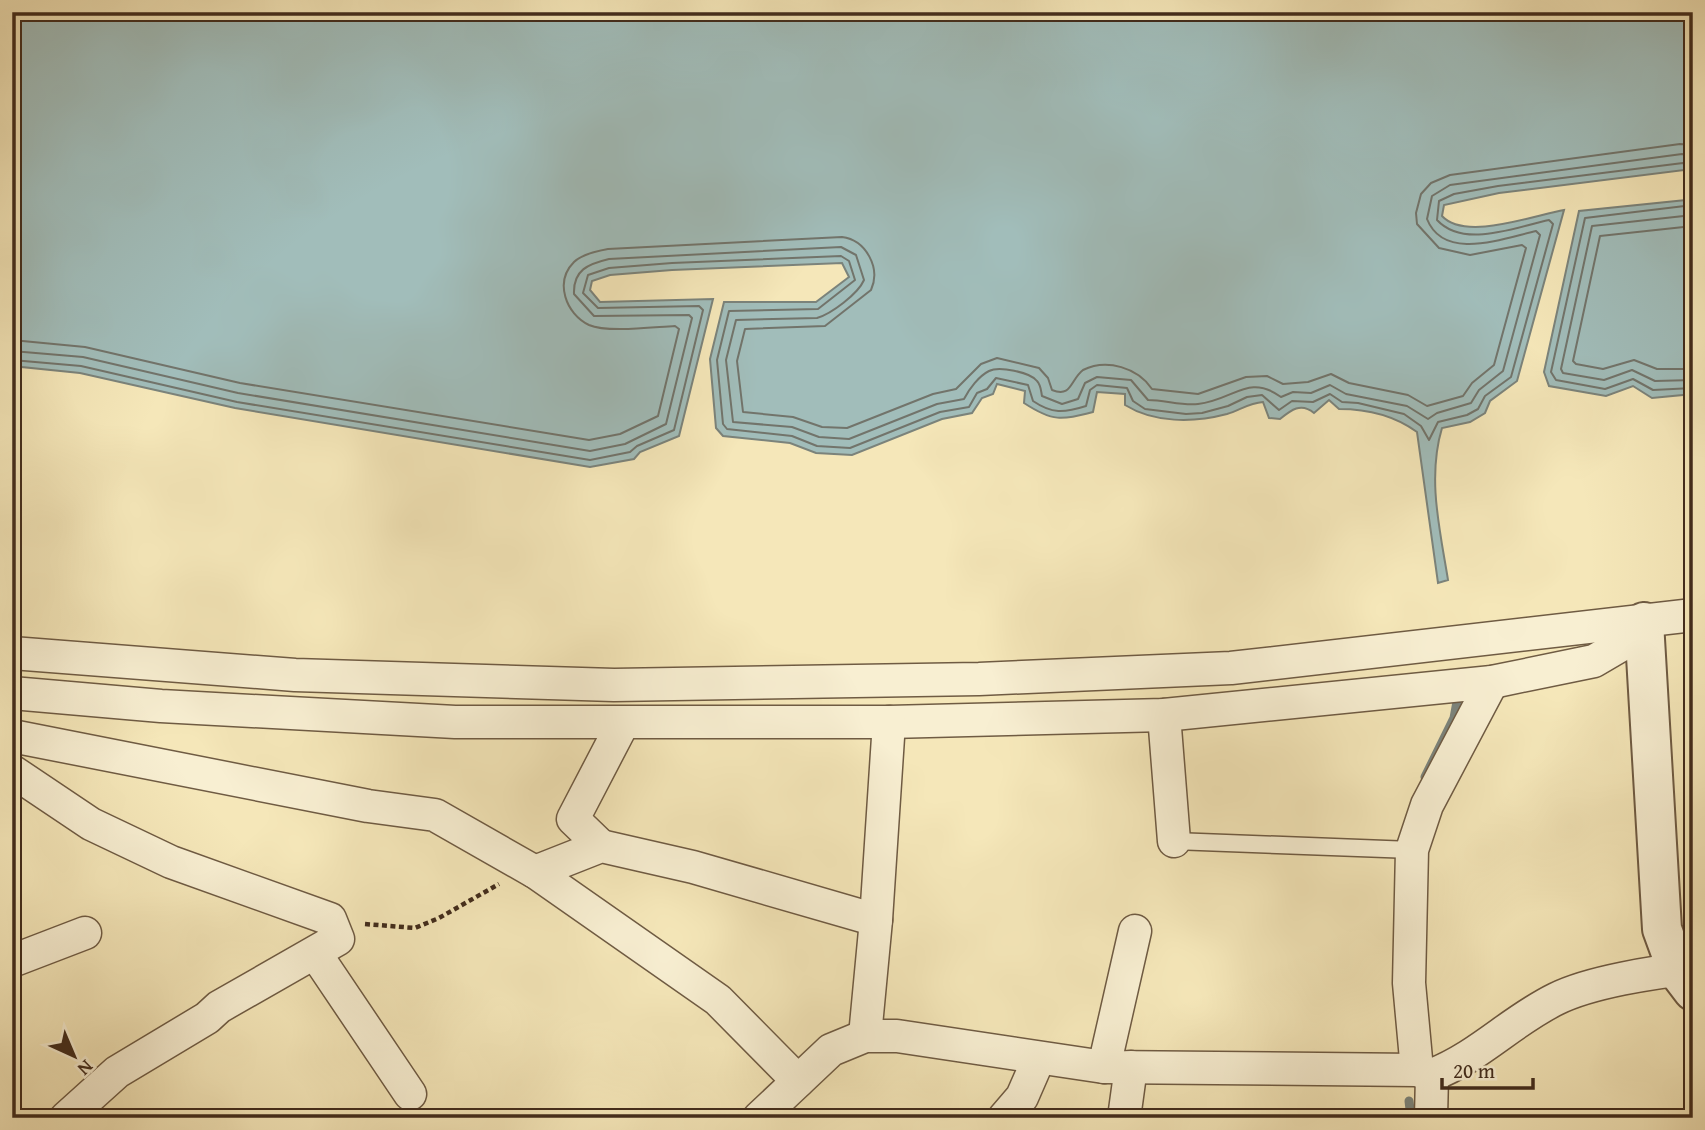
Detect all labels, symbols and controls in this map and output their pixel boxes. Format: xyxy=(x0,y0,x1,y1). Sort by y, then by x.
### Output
north arrow xyxy=(38,1021,108,1092)
scale bar xyxy=(1442,1046,1534,1090)
text: N xyxy=(71,1054,100,1083)
text: 20 m xyxy=(1453,1055,1495,1086)

